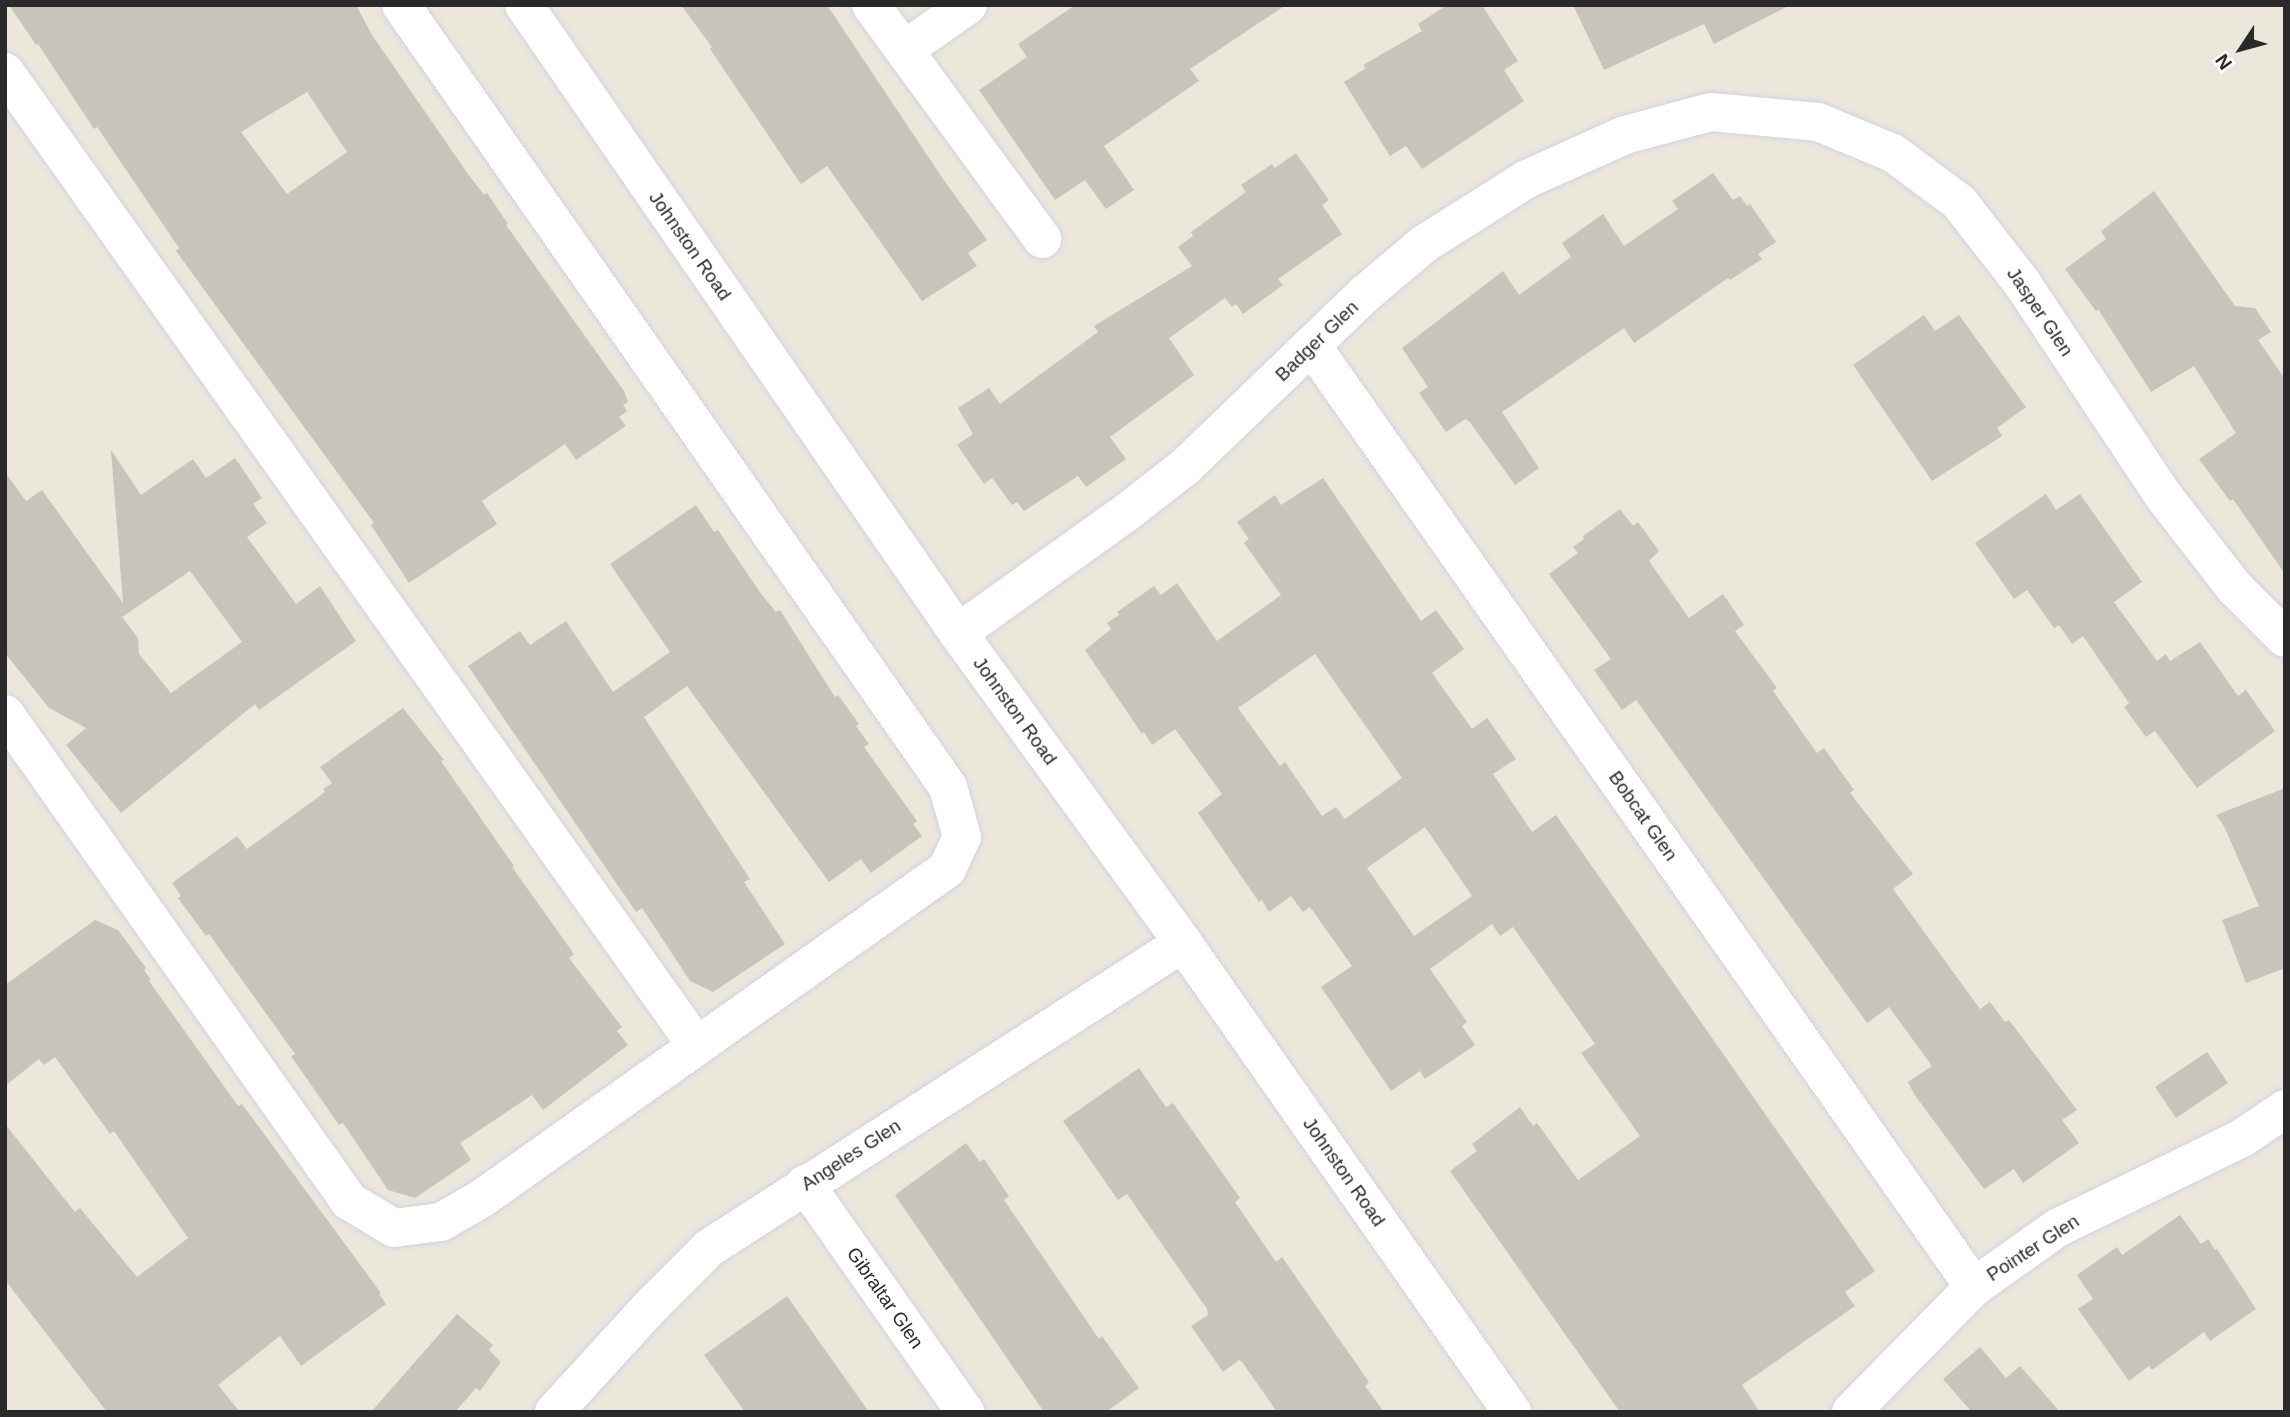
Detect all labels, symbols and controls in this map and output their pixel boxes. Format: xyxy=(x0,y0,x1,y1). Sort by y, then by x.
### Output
north arrow xyxy=(2206,14,2276,84)
text: N xyxy=(2211,50,2236,73)
street label: Johnston Road xyxy=(644,187,736,305)
street label: Jasper Glen xyxy=(2002,263,2078,361)
street label: Badger Glen xyxy=(1271,296,1363,386)
street label: Johnston Road xyxy=(968,653,1062,769)
street label: Bobcat Glen xyxy=(1604,767,1682,865)
street label: Johnston Road xyxy=(1298,1113,1390,1231)
street label: Angeles Glen xyxy=(797,1114,905,1196)
street label: Pointer Glen xyxy=(1983,1210,2083,1286)
street label: Gibraltar Glen xyxy=(842,1243,928,1353)

